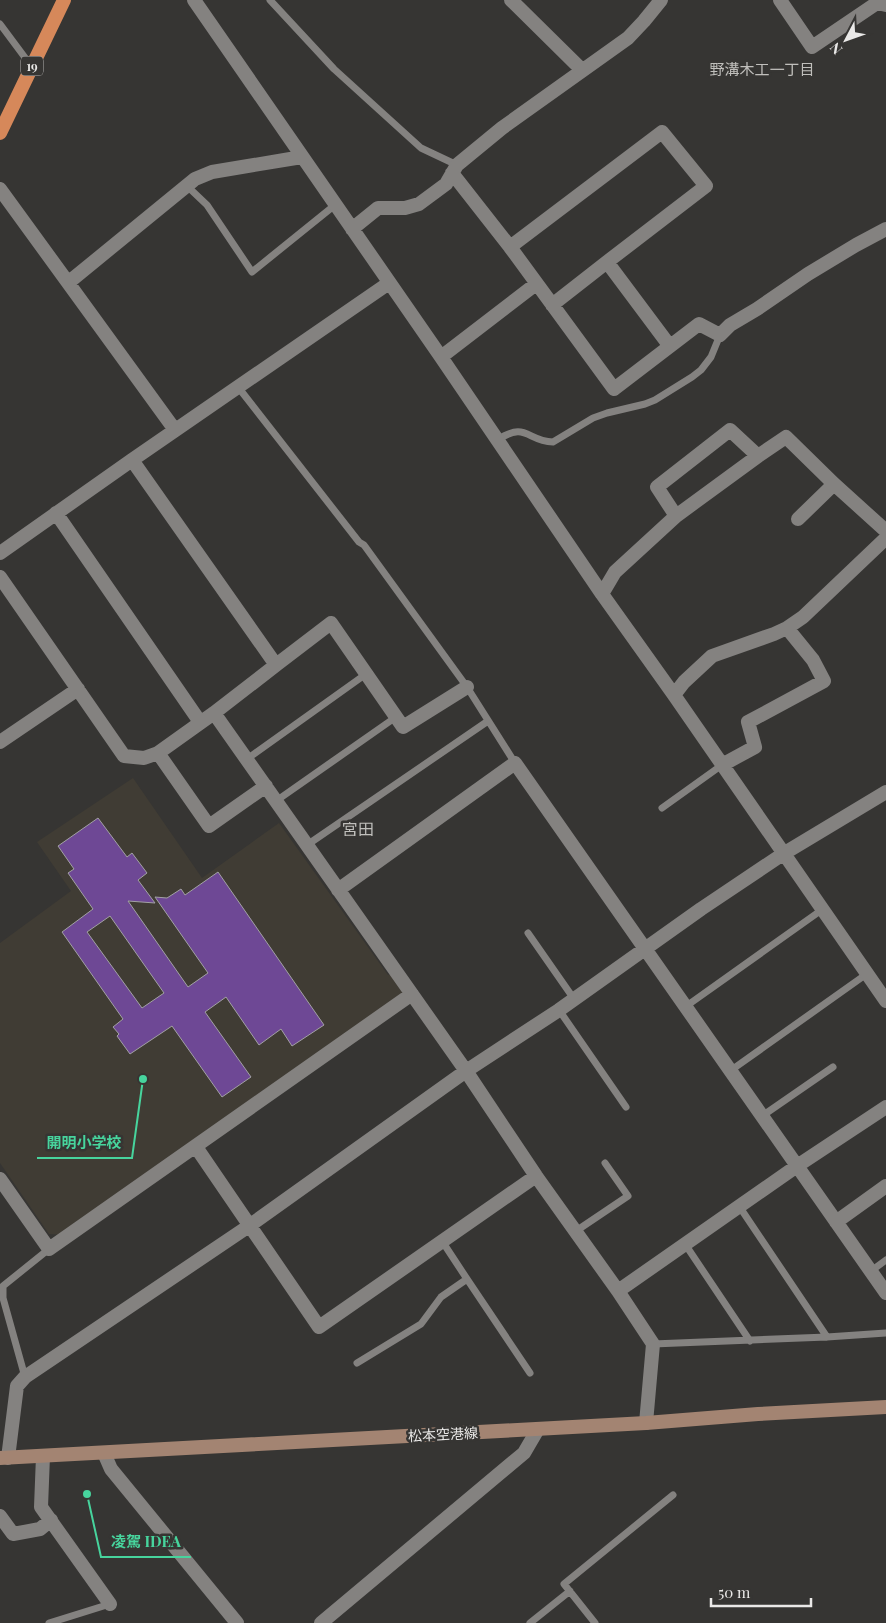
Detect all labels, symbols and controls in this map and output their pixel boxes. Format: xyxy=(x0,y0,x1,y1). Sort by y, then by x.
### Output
north arrow xyxy=(821,15,871,65)
text: N xyxy=(825,39,846,59)
road number: 19 xyxy=(21,56,43,76)
district label: 野溝木工一丁目 xyxy=(709,59,815,79)
district label: 宮田 xyxy=(342,818,374,839)
callout: 開明小学校 xyxy=(37,1128,132,1158)
text: 開明小学校 xyxy=(46,1132,122,1152)
street label: 松本空港線 xyxy=(408,1423,478,1445)
callout: 凌駕 IDEA xyxy=(101,1527,191,1557)
text: 凌駕 IDEA xyxy=(111,1531,182,1551)
scale bar xyxy=(711,1576,811,1608)
text: 50 m xyxy=(718,1582,751,1602)

